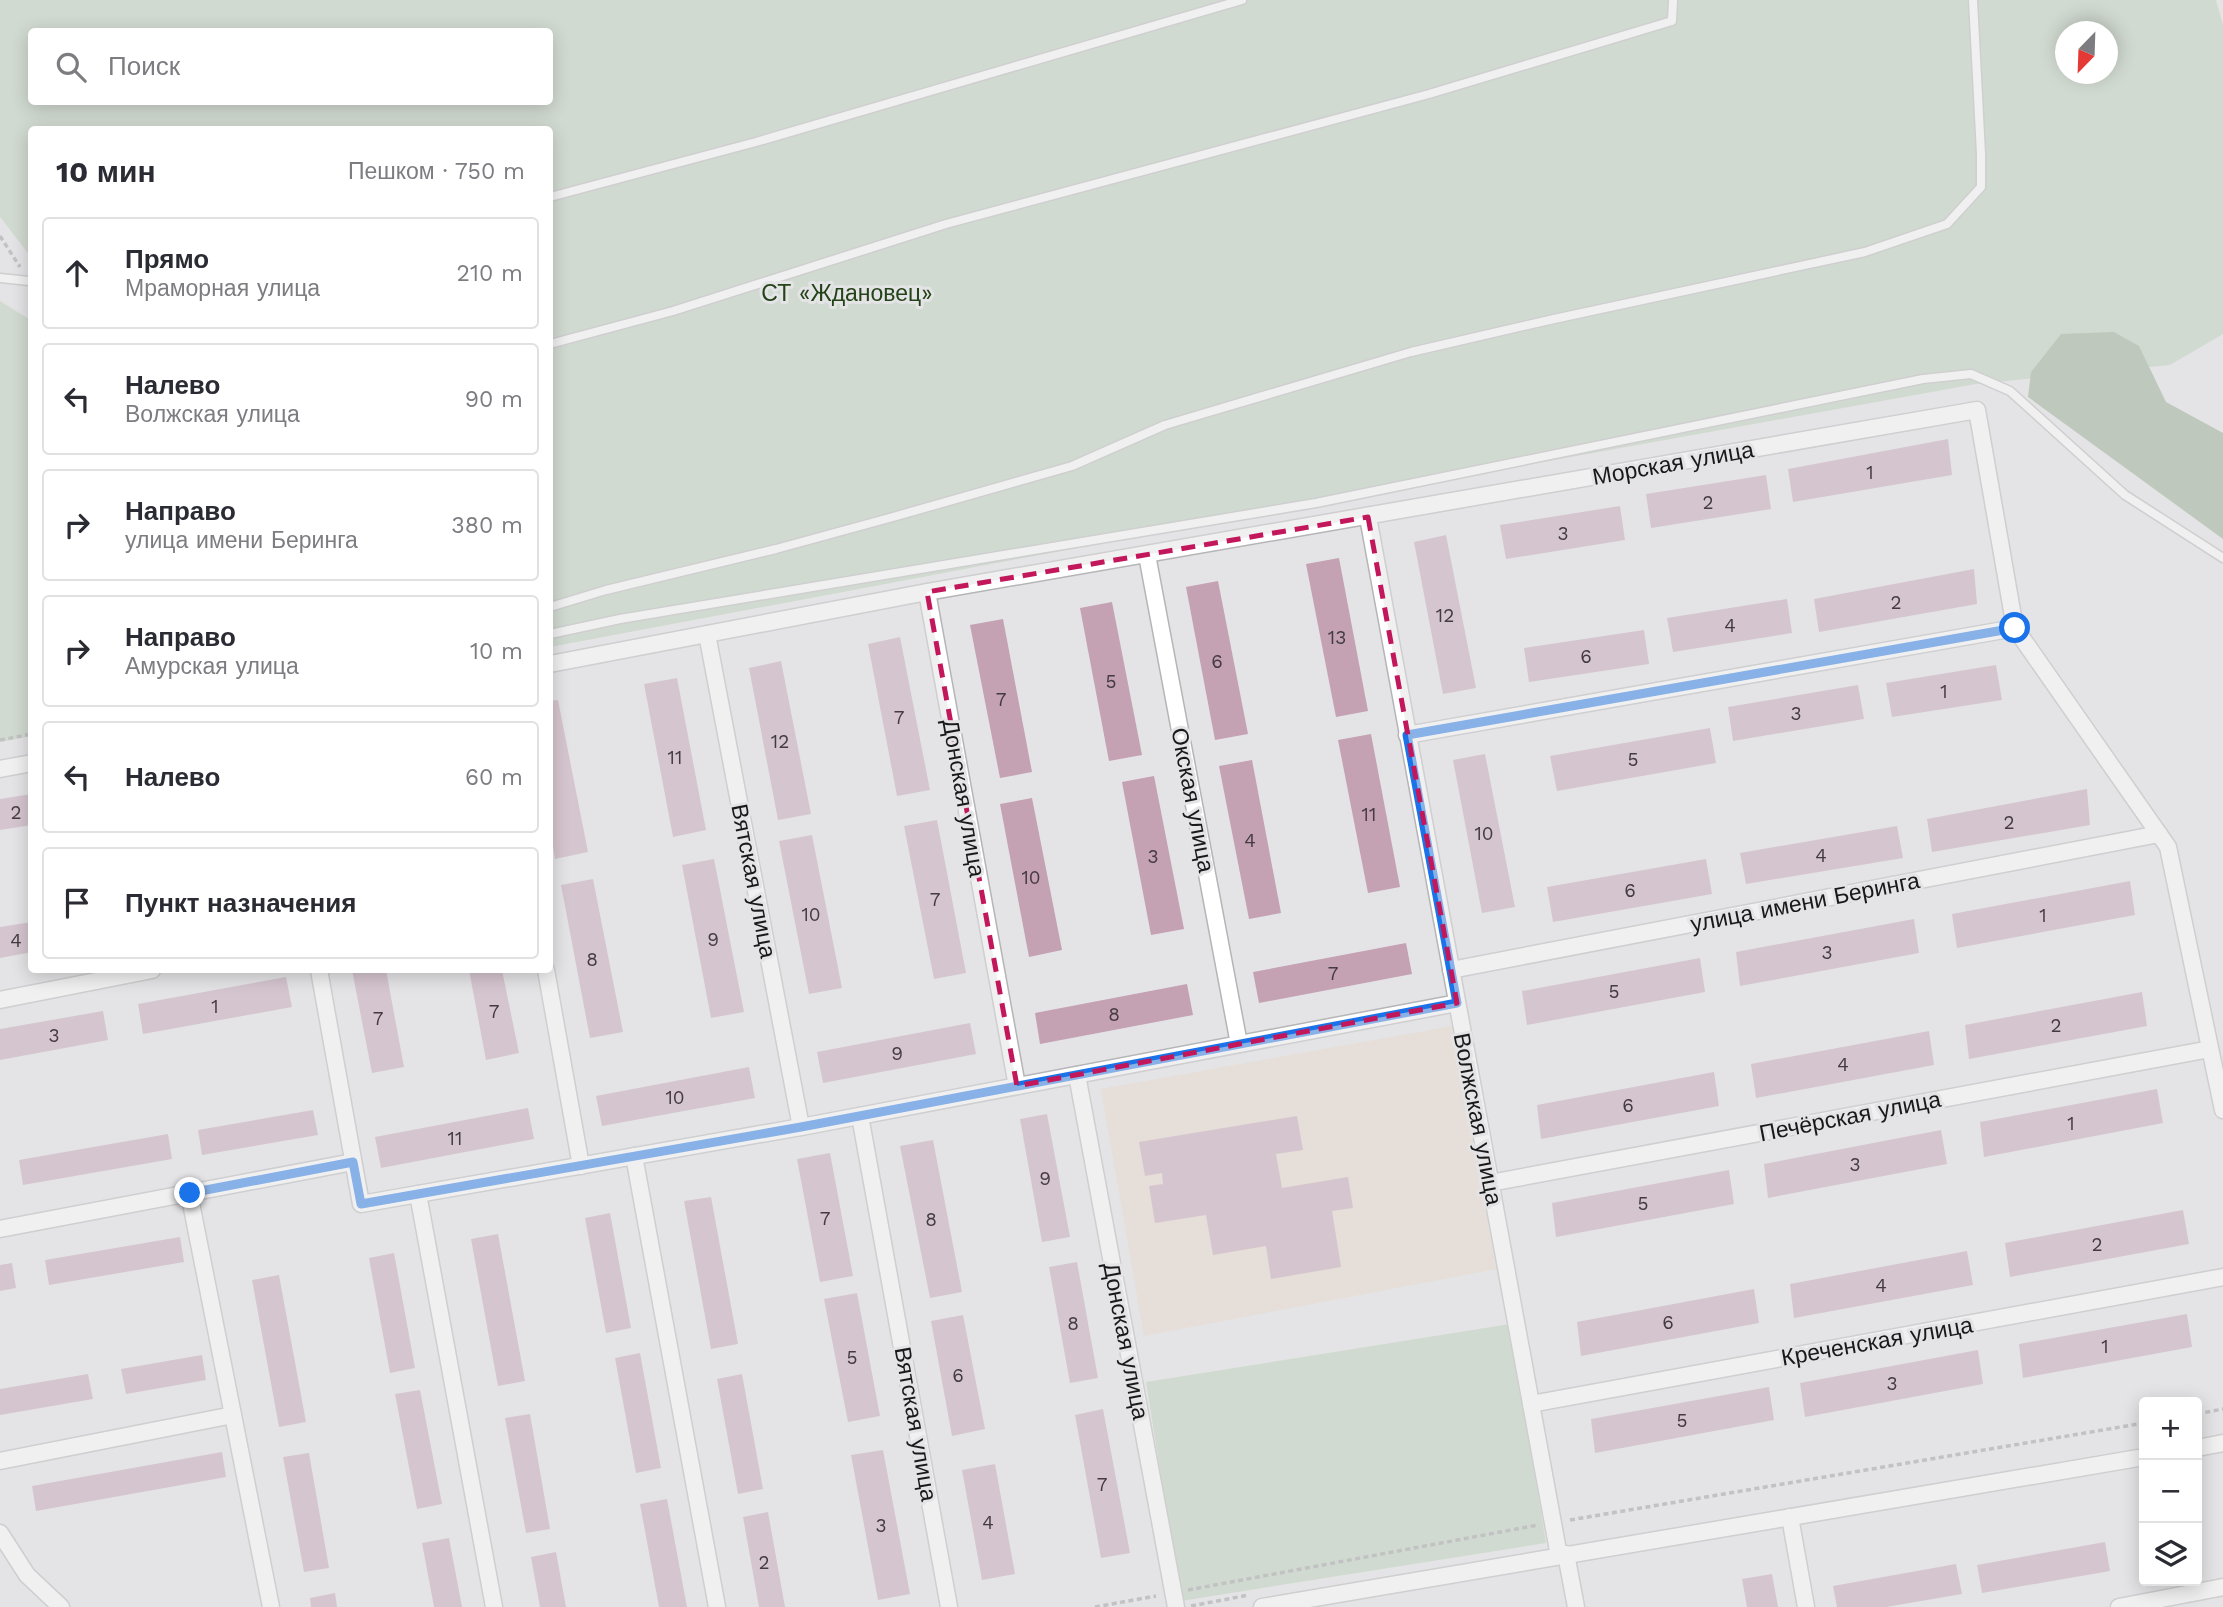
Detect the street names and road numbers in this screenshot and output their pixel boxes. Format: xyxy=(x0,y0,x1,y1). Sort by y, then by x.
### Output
street label: Морская улица xyxy=(1590,436,1756,491)
street label: Донская улица xyxy=(936,717,991,879)
street label: Окская улица xyxy=(1165,726,1220,875)
street label: Вятская улица xyxy=(725,802,782,961)
street label: улица имени Беринга xyxy=(1688,867,1922,938)
street label: Волжская улица xyxy=(1448,1031,1507,1208)
street label: Печёрская улица xyxy=(1757,1086,1943,1147)
street label: Донская улица xyxy=(1097,1260,1154,1422)
street label: Креченская улица xyxy=(1779,1311,1975,1372)
street label: Вятская улица xyxy=(889,1345,942,1504)

